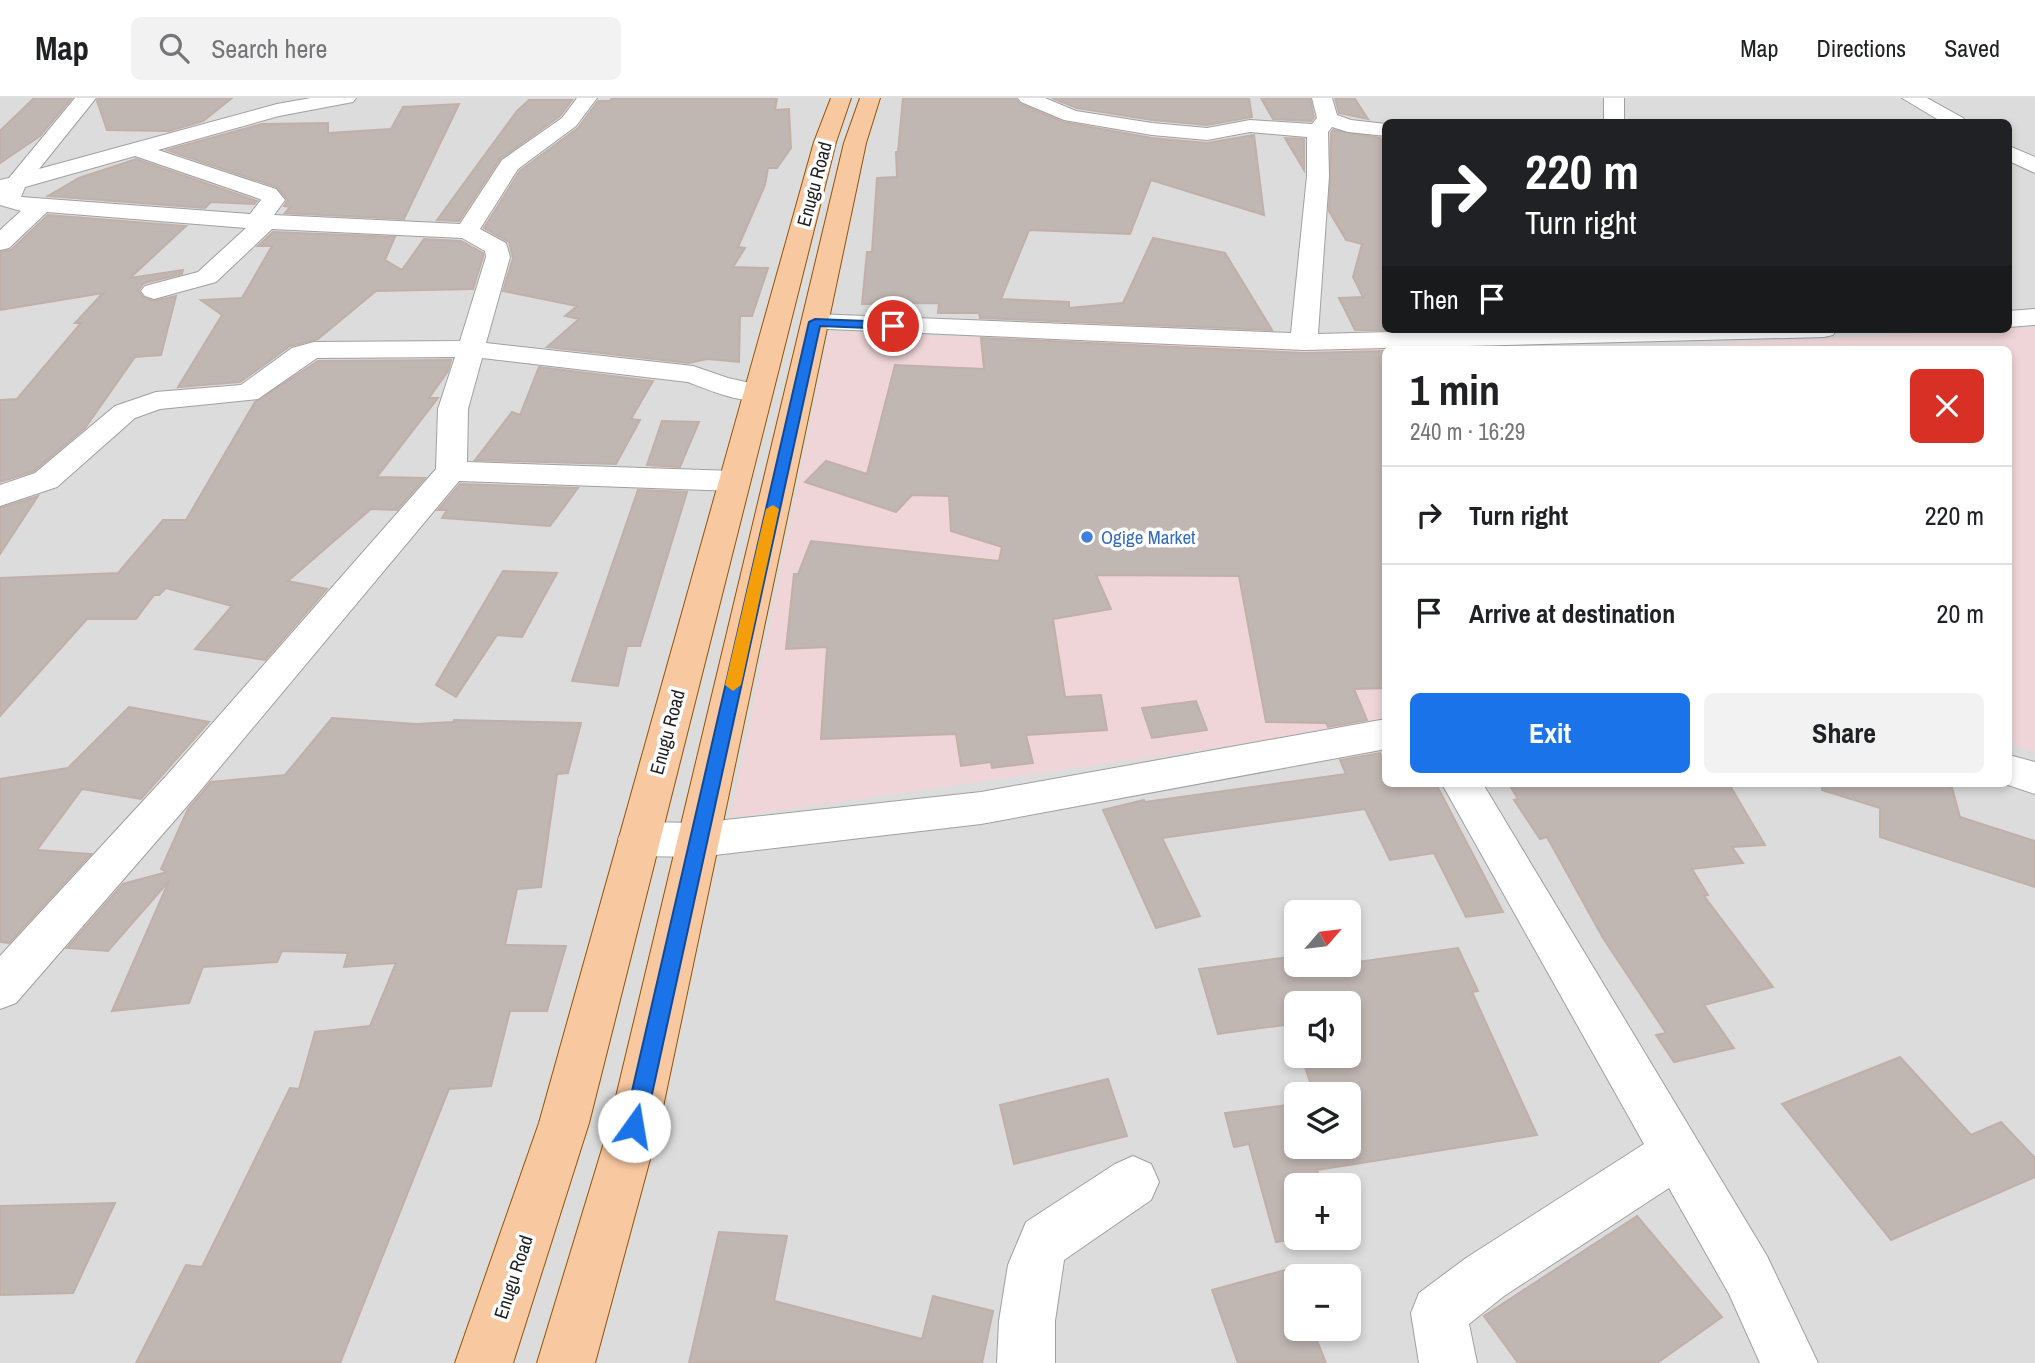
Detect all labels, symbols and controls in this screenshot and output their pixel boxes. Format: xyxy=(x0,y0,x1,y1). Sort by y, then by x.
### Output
search box xyxy=(131,17,621,80)
text: Map xyxy=(35,26,89,70)
icon: search xyxy=(155,29,193,67)
text: Search here xyxy=(211,31,327,66)
text: Map xyxy=(1740,32,1778,64)
text: Directions xyxy=(1816,32,1906,64)
text: Saved xyxy=(1944,32,2000,64)
text: 220 m xyxy=(1525,138,1639,204)
street label: Enugu Road xyxy=(790,139,838,229)
icon: right xyxy=(1410,147,1501,238)
text: Turn right xyxy=(1525,201,1637,244)
icon: arrive xyxy=(1473,280,1511,318)
text: Then xyxy=(1410,282,1459,317)
pin xyxy=(863,296,923,356)
icon: arrive xyxy=(874,307,912,345)
text: 1 min xyxy=(1410,362,1500,418)
button: close xyxy=(1910,369,1984,443)
text: 240 m · 16:29 xyxy=(1410,416,1525,447)
icon: right xyxy=(1410,496,1448,534)
text: Turn right xyxy=(1469,498,1568,533)
text: 220 m xyxy=(1925,498,1984,533)
place label: Ogige Market xyxy=(1101,524,1196,550)
marker: Ogige Market xyxy=(1079,529,1095,545)
icon: arrive xyxy=(1410,594,1448,632)
text: Arrive at destination xyxy=(1469,596,1675,631)
text: 20 m xyxy=(1937,596,1984,631)
street label: Enugu Road xyxy=(643,687,691,777)
button: Exit xyxy=(1410,693,1690,773)
button: Share xyxy=(1704,693,1984,773)
north arrow xyxy=(1284,900,1362,976)
map controls xyxy=(1284,900,1361,1341)
button: sound xyxy=(1284,991,1361,1068)
button: layers xyxy=(1284,1082,1361,1159)
position arrow xyxy=(597,1089,671,1163)
button: + xyxy=(1284,1173,1361,1250)
street label: Enugu Road xyxy=(487,1232,539,1322)
button: − xyxy=(1284,1264,1361,1341)

